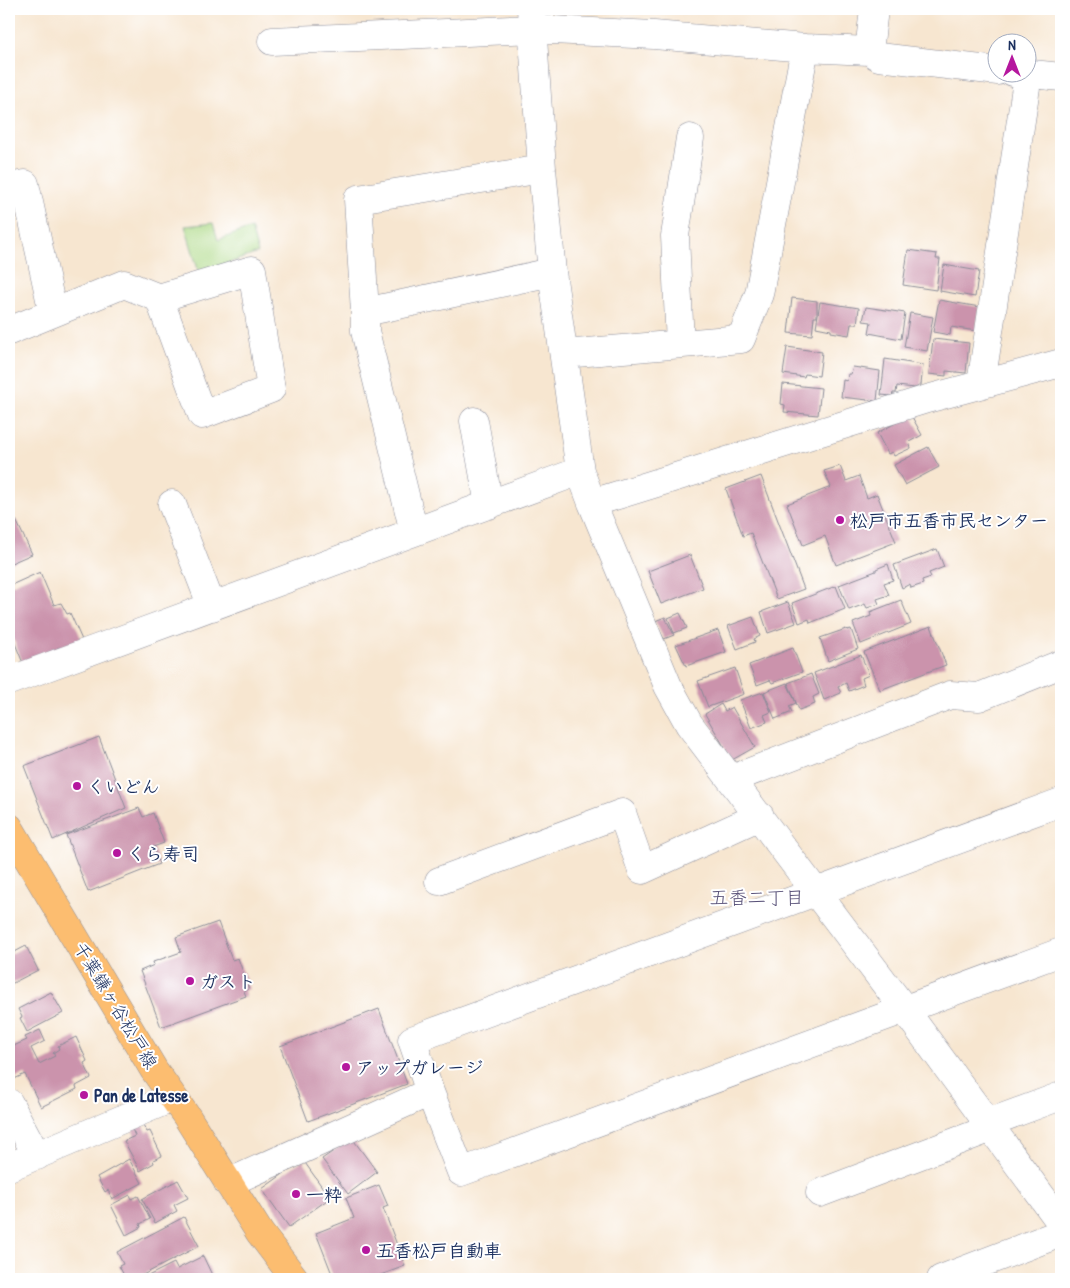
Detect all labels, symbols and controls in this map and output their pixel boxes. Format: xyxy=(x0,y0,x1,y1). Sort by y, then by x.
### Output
north arrow xyxy=(988,32,1038,82)
text: N xyxy=(1008,35,1016,54)
place label: 松戸市五香市民センター xyxy=(850,508,1048,533)
marker: 松戸市五香市民センター xyxy=(834,514,846,526)
place label: くいどん xyxy=(87,774,160,799)
marker: くいどん xyxy=(71,780,83,792)
place label: くら寿司 xyxy=(127,841,199,866)
marker: くら寿司 xyxy=(111,847,123,859)
district label: 五香二丁目 xyxy=(709,884,805,910)
street label: 千葉鎌ヶ谷松戸線 xyxy=(68,937,164,1073)
place label: ガスト xyxy=(200,969,256,994)
marker: ガスト xyxy=(184,975,196,987)
place label: アップガレージ xyxy=(356,1055,483,1080)
marker: アップガレージ xyxy=(340,1061,352,1073)
place label: Pan de Latesse xyxy=(94,1083,189,1108)
marker: Pan de Latesse xyxy=(78,1089,90,1101)
place label: 一粋 xyxy=(306,1182,342,1207)
marker: 一粋 xyxy=(290,1188,302,1200)
place label: 五香松戸自動車 xyxy=(376,1238,502,1263)
marker: 五香松戸自動車 xyxy=(360,1244,372,1256)

